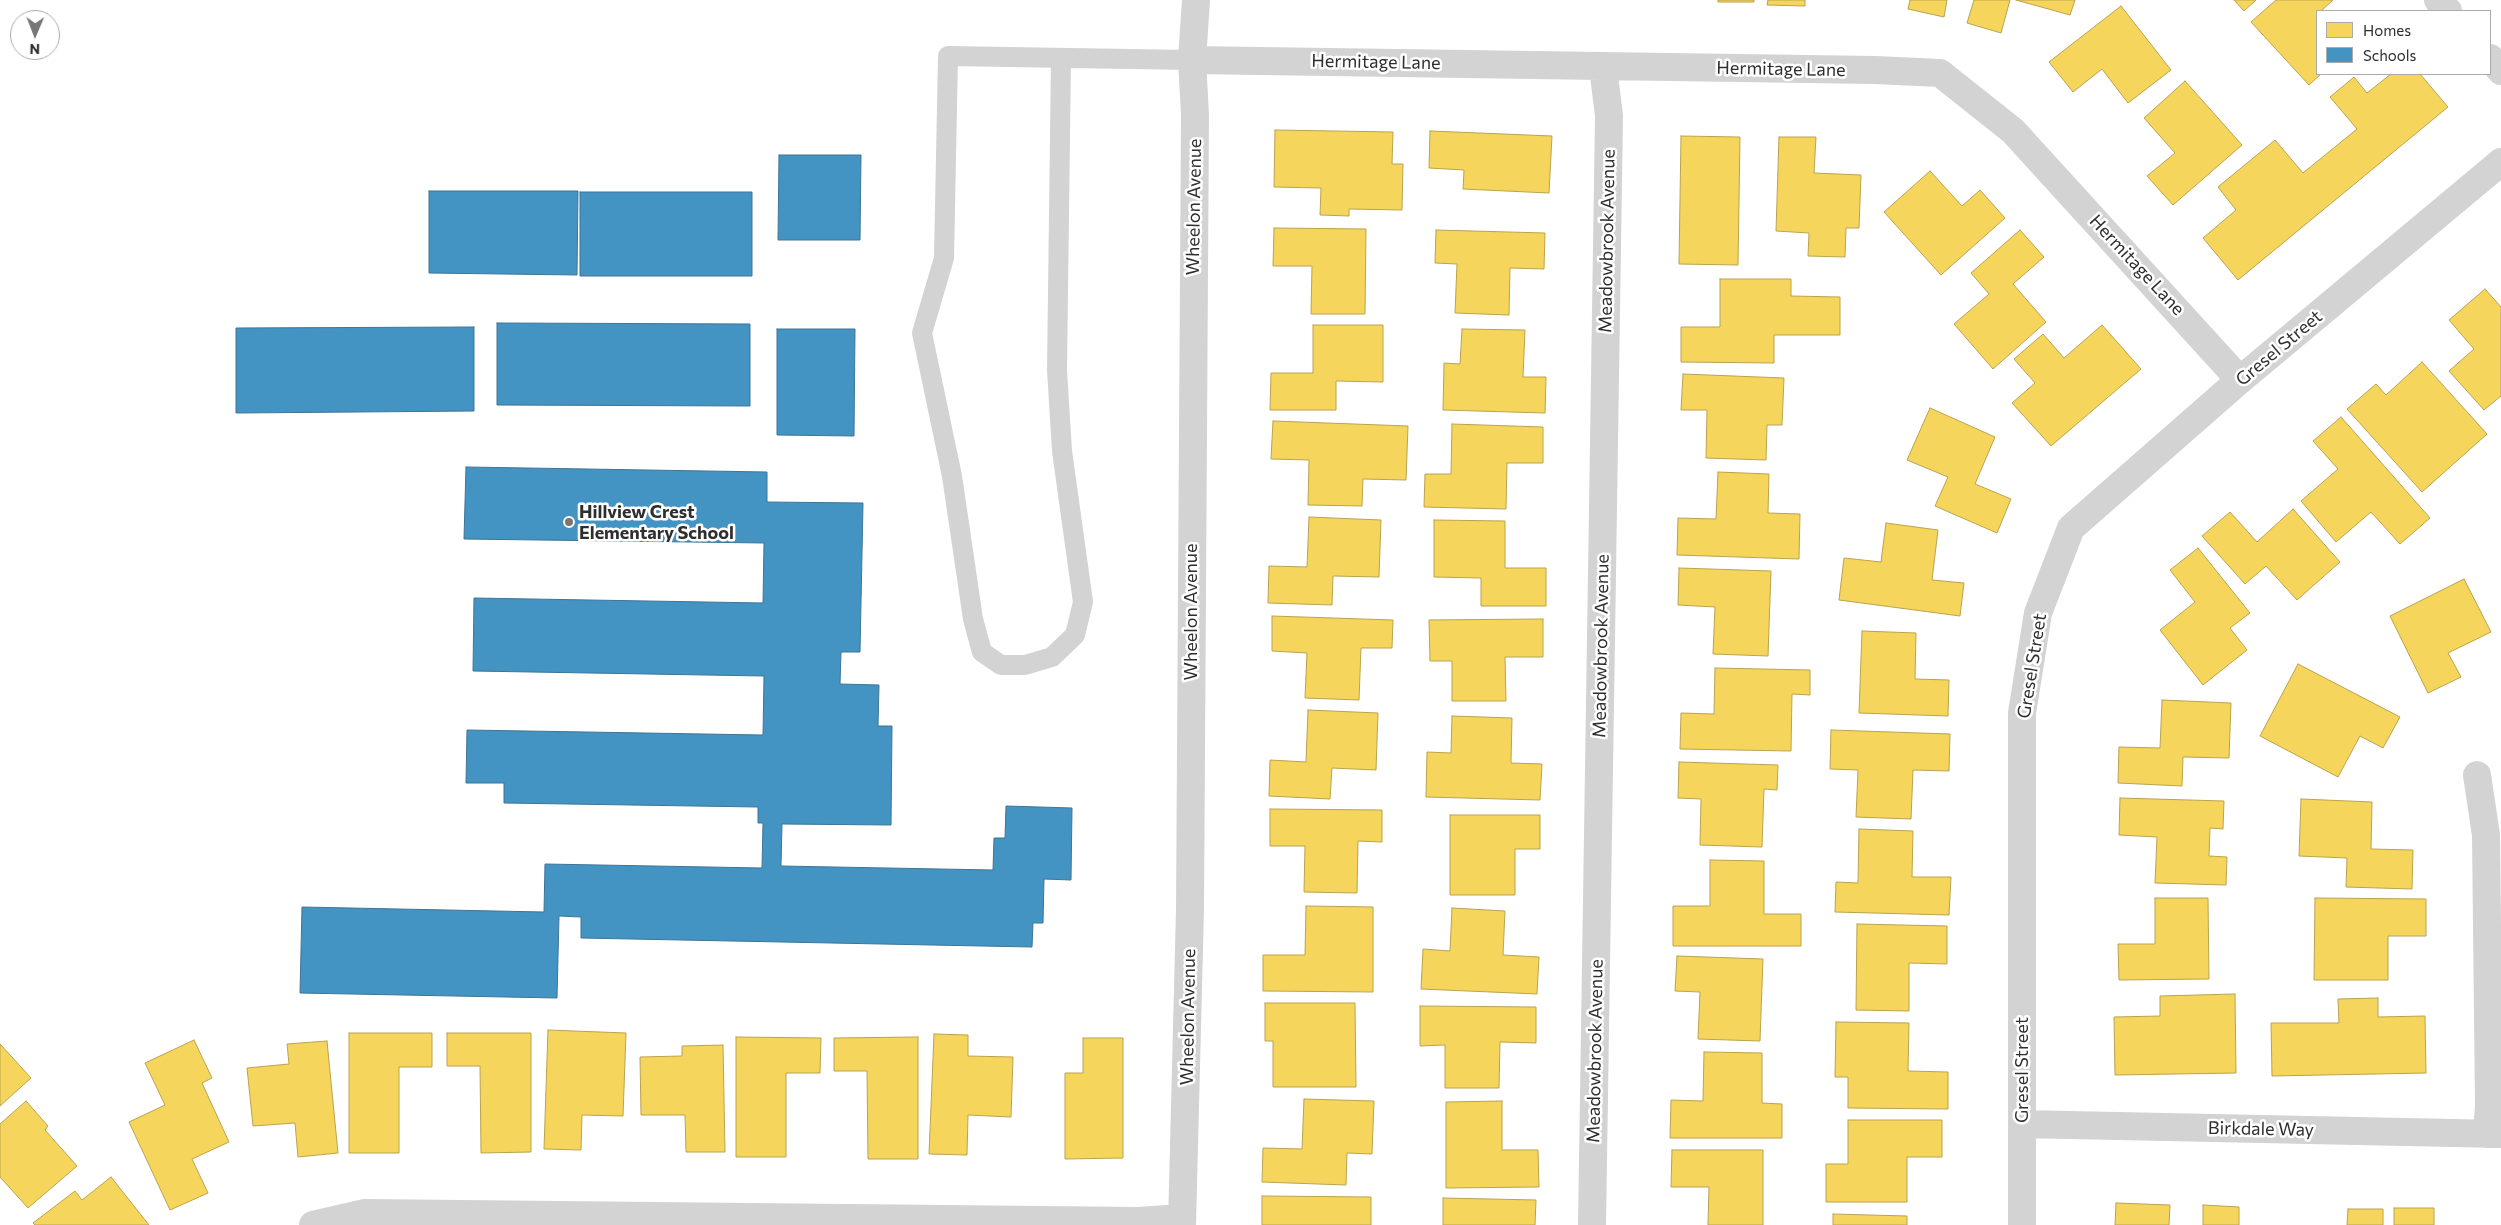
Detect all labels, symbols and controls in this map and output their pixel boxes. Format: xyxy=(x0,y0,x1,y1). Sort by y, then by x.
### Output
north arrow xyxy=(10,10,60,60)
legend xyxy=(2316,10,2491,75)
text: Homes xyxy=(2363,21,2411,39)
text: N xyxy=(29,41,40,58)
text: Schools xyxy=(2363,46,2416,64)
street label: Hermitage Lane xyxy=(1311,50,1441,74)
street label: Hermitage Lane xyxy=(1716,57,1846,81)
street label: Wheelon Avenue xyxy=(1182,138,1206,276)
street label: Meadowbrook Avenue xyxy=(1595,149,1619,333)
street label: Hermitage Lane xyxy=(2085,210,2189,320)
street label: Gresel Street xyxy=(2231,306,2327,390)
place label: Hillview Crest Elementary School xyxy=(579,501,734,544)
marker: Hillview Crest Elementary School xyxy=(563,516,575,528)
street label: Wheelon Avenue xyxy=(1180,544,1202,680)
street label: Meadowbrook Avenue xyxy=(1589,554,1613,738)
street label: Gresel Street xyxy=(2013,612,2051,720)
street label: Wheelon Avenue xyxy=(1176,948,1200,1086)
street label: Meadowbrook Avenue xyxy=(1583,959,1607,1143)
street label: Gresel Street xyxy=(2011,1017,2033,1123)
street label: Birkdale Way xyxy=(2208,1117,2314,1141)

